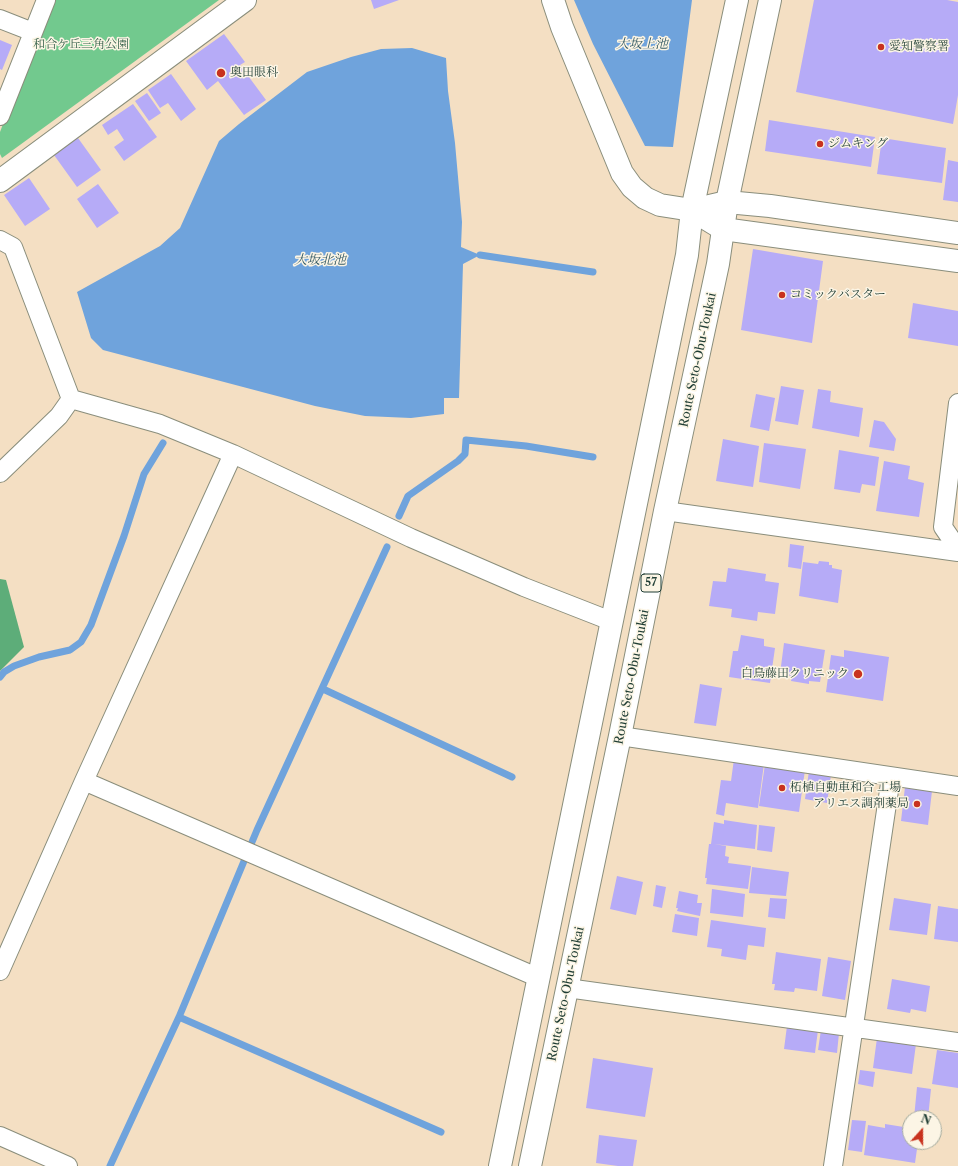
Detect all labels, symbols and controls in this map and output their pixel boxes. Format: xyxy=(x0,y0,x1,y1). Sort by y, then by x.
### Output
water label: 大坂上池 xyxy=(616,36,668,52)
park label: 和合ケ丘三角公園 xyxy=(33,38,129,52)
place label: 愛知警察署 xyxy=(889,40,949,54)
marker: 愛知警察署 xyxy=(876,42,886,52)
place label: 奥田眼科 xyxy=(230,66,278,80)
marker: 奥田眼科 xyxy=(215,67,227,79)
place label: ジムキング xyxy=(828,137,888,151)
marker: ジムキング xyxy=(815,139,825,149)
water label: 大坂北池 xyxy=(294,252,346,268)
place label: コミックバスター xyxy=(790,288,886,302)
marker: コミックバスター xyxy=(777,290,787,300)
street label: Route Seto-Obu-Toukai xyxy=(677,291,719,429)
road number: 57 xyxy=(641,574,661,592)
street label: Route Seto-Obu-Toukai xyxy=(612,608,652,746)
place label: 白鳥藤田クリニック xyxy=(741,667,849,681)
marker: 白鳥藤田クリニック xyxy=(852,668,864,680)
place label: 柘植自動車和合 工場 xyxy=(790,781,901,795)
marker: 柘植自動車和合 工場 xyxy=(777,783,787,793)
place label: アリエス調剤薬局 xyxy=(813,797,909,811)
marker: アリエス調剤薬局 xyxy=(912,799,922,809)
street label: Route Seto-Obu-Toukai xyxy=(545,925,587,1063)
north arrow xyxy=(902,1110,942,1150)
text: N xyxy=(919,1111,933,1128)

